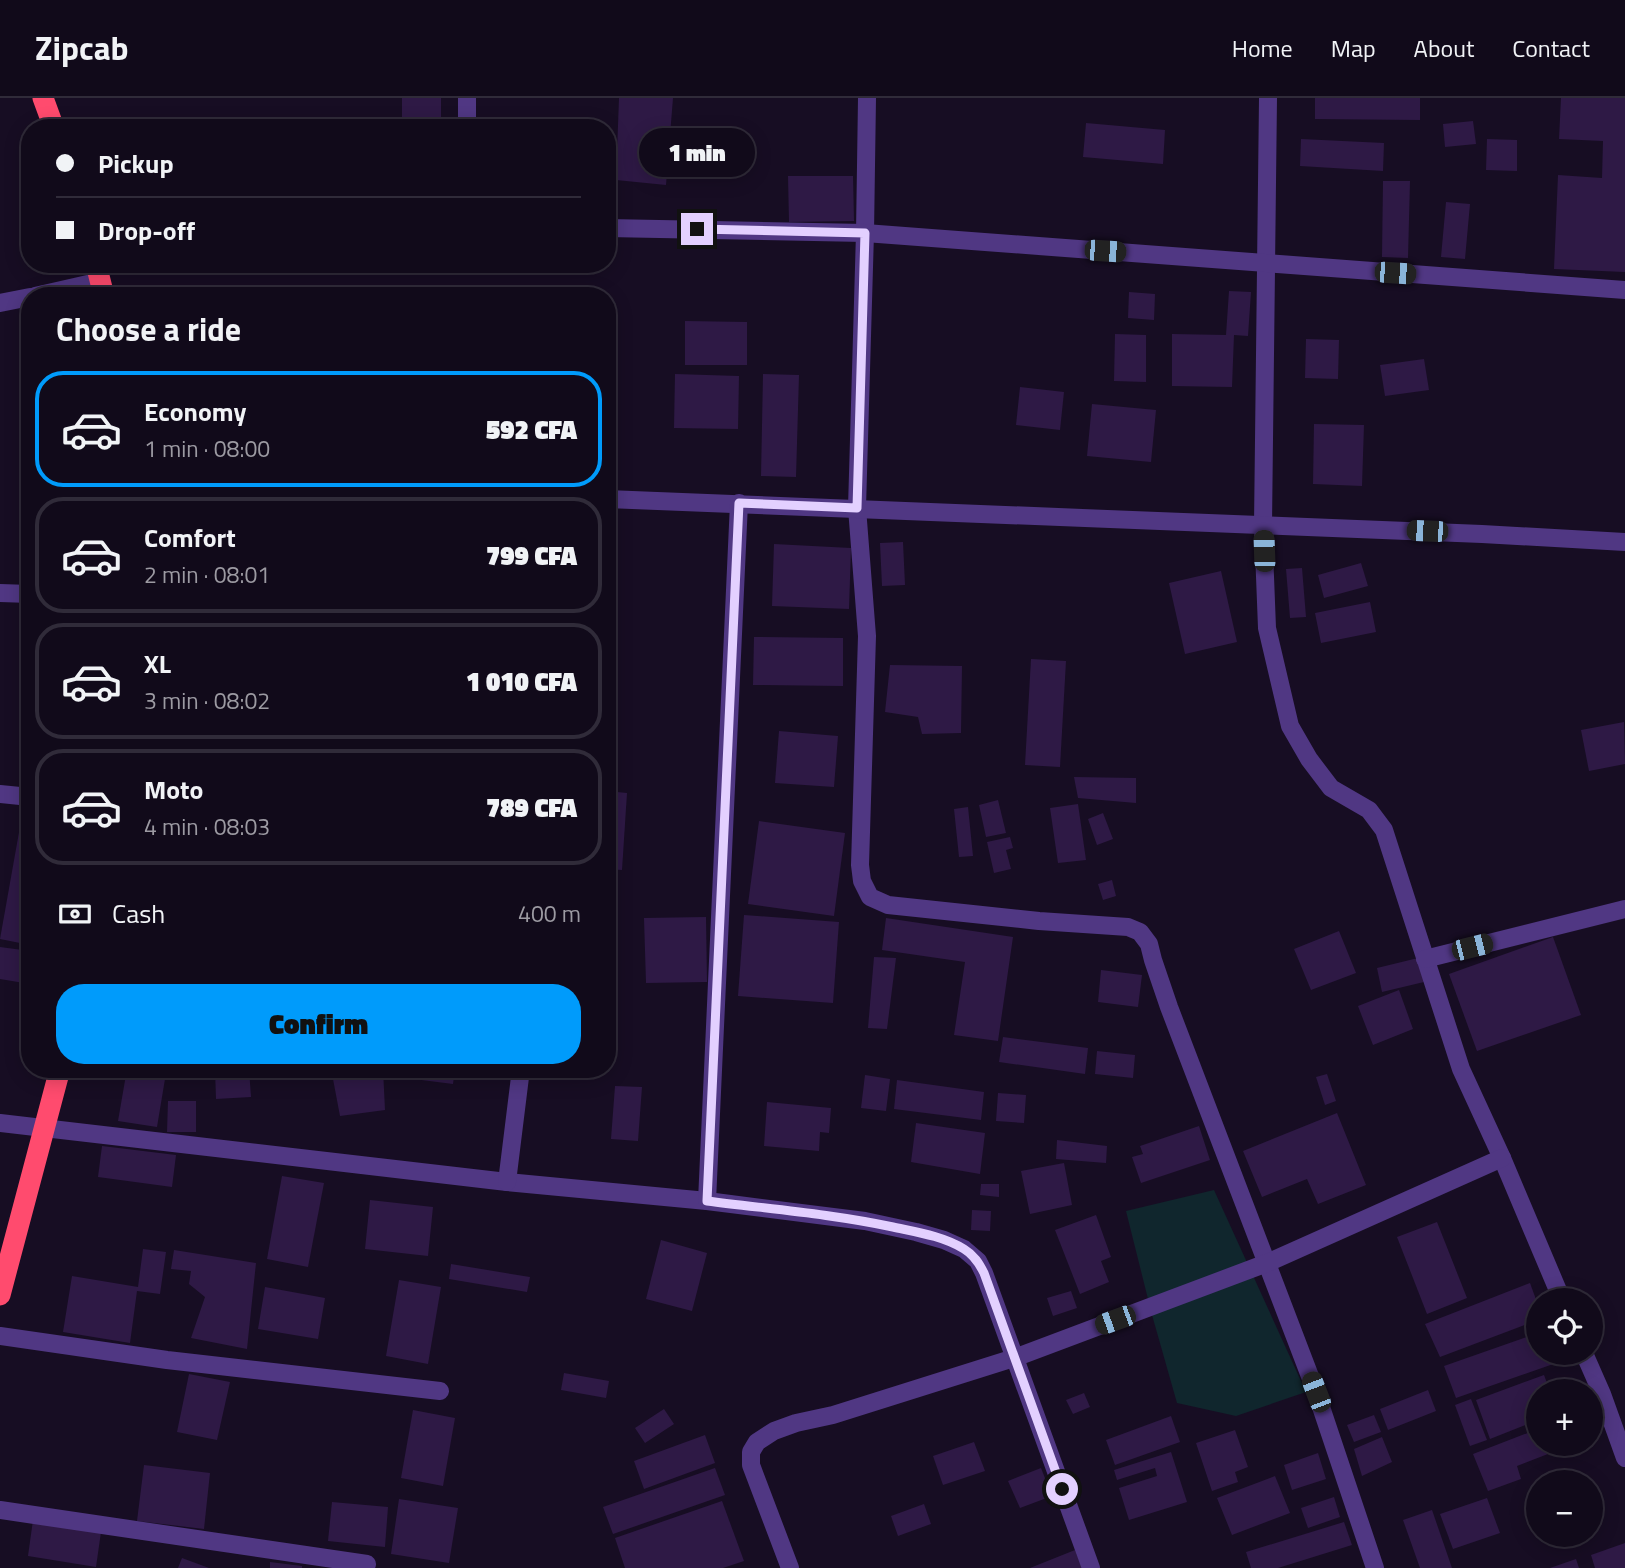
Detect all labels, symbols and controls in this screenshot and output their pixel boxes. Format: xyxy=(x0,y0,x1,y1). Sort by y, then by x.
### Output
text: Zipcab xyxy=(35,23,129,73)
text: Home xyxy=(1232,30,1293,66)
text: Map xyxy=(1331,30,1376,66)
text: About xyxy=(1414,30,1474,66)
text: Contact xyxy=(1512,30,1590,66)
callout: 1 min xyxy=(639,128,755,176)
text: 1 min xyxy=(668,135,726,170)
text: Pickup xyxy=(98,144,174,183)
text: Drop-off xyxy=(98,211,195,250)
route end xyxy=(681,213,713,245)
car xyxy=(1084,239,1127,263)
car xyxy=(1374,261,1417,285)
text: Choose a ride xyxy=(56,305,241,353)
text: Economy xyxy=(144,392,246,431)
icon: car xyxy=(60,398,123,461)
text: 592 CFA xyxy=(486,410,577,449)
text: 1 min · 08:00 xyxy=(144,431,270,466)
text: Comfort xyxy=(144,518,236,557)
car xyxy=(1406,520,1449,542)
icon: car xyxy=(60,524,123,587)
car xyxy=(1253,530,1276,572)
text: 799 CFA xyxy=(486,536,577,575)
text: 2 min · 08:01 xyxy=(144,557,270,592)
text: XL xyxy=(144,644,171,683)
icon: car xyxy=(60,650,123,713)
text: 1 010 CFA xyxy=(466,662,577,701)
text: 3 min · 08:02 xyxy=(144,683,270,718)
text: Moto xyxy=(144,770,203,809)
icon: car xyxy=(60,776,123,839)
text: 789 CFA xyxy=(486,788,577,827)
text: 4 min · 08:03 xyxy=(144,809,270,844)
text: Cash xyxy=(112,894,165,933)
icon: cash xyxy=(56,895,94,933)
text: 400 m xyxy=(518,896,581,931)
car xyxy=(1450,932,1495,962)
button: Confirm xyxy=(56,984,581,1064)
map controls xyxy=(1526,1288,1603,1547)
button: locate xyxy=(1526,1288,1603,1365)
car xyxy=(1092,1303,1139,1337)
car xyxy=(1299,1369,1334,1415)
button: + xyxy=(1526,1379,1603,1456)
button: − xyxy=(1526,1470,1603,1547)
route start xyxy=(1046,1473,1078,1505)

